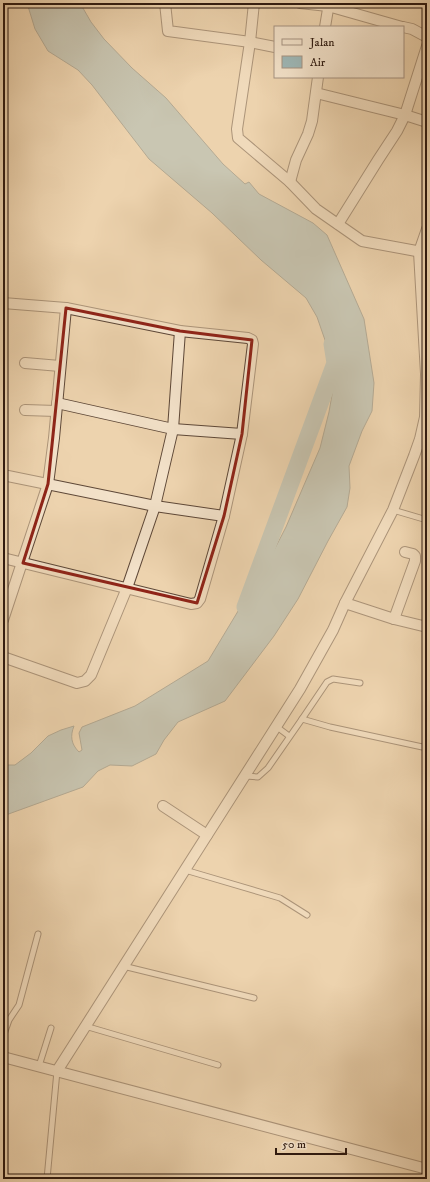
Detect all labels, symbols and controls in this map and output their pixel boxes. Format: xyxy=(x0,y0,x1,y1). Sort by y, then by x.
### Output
legend xyxy=(274,26,404,78)
text: Jalan xyxy=(309,35,335,50)
text: Air xyxy=(310,55,326,70)
scale bar xyxy=(276,1130,346,1156)
text: 50 m xyxy=(282,1137,306,1152)

